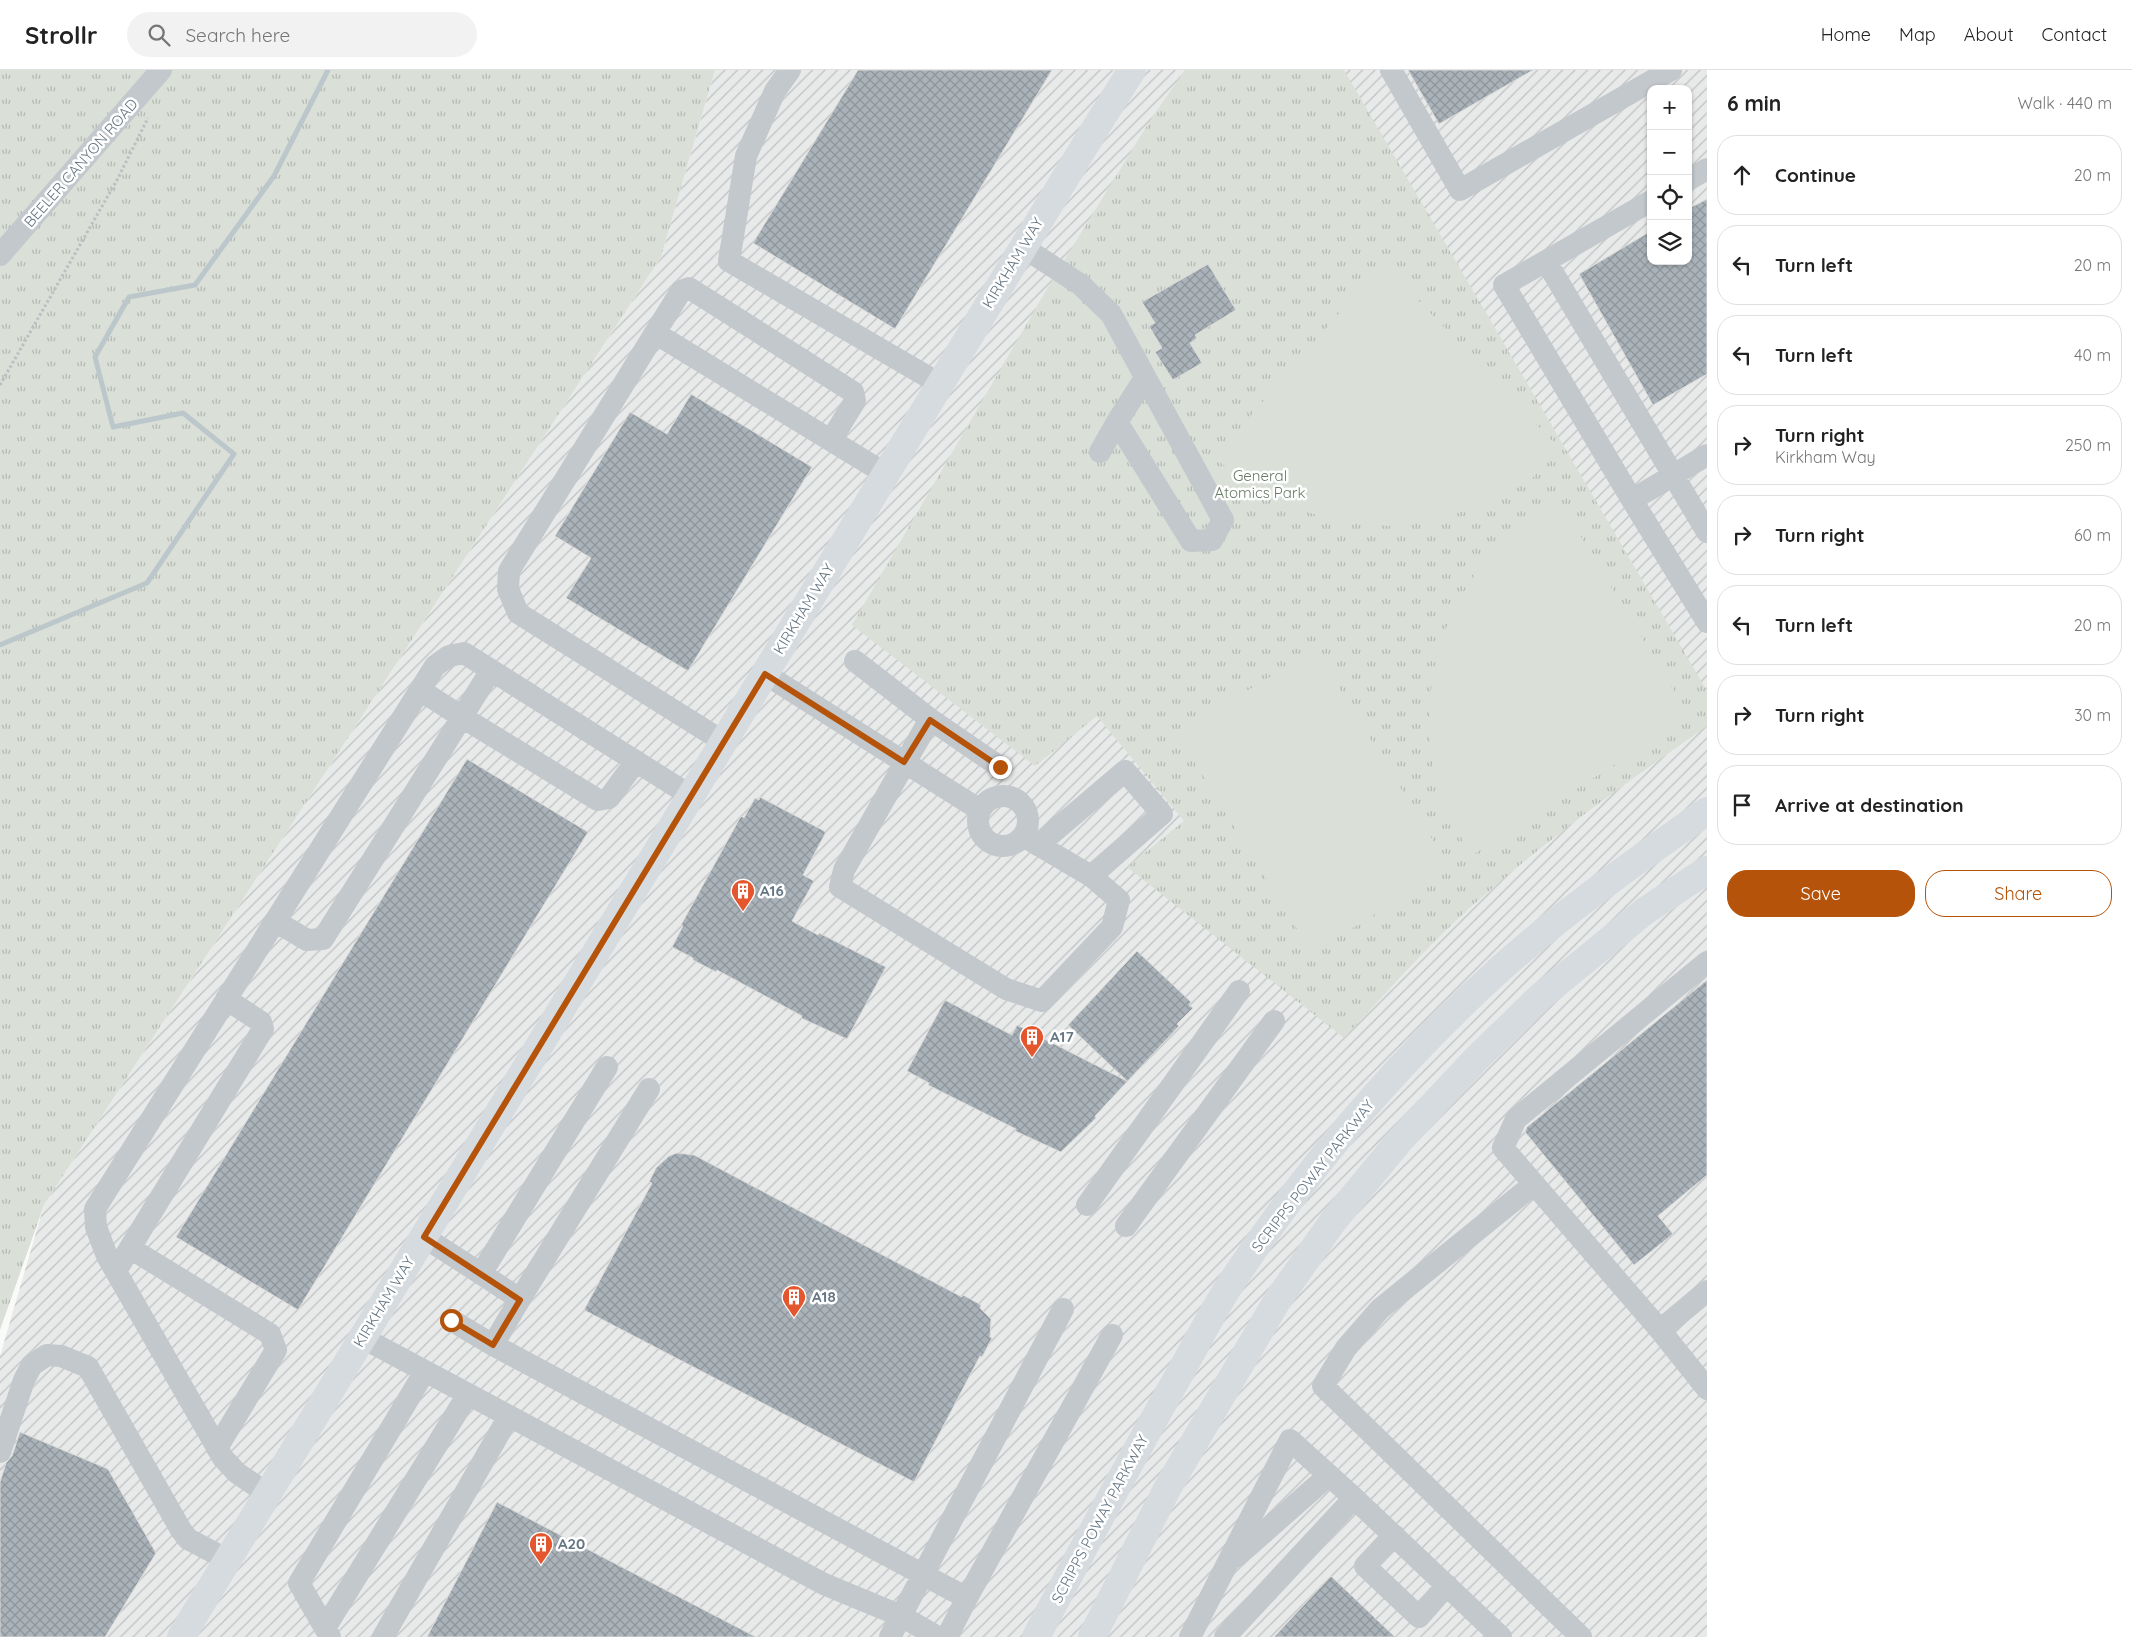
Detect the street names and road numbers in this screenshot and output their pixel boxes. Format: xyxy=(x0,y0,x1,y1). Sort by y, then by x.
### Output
street label: BEELER CANYON ROAD xyxy=(20,94,142,231)
street label: KIRKHAM WAY xyxy=(978,213,1047,312)
street label: KIRKHAM WAY xyxy=(769,559,838,658)
street label: SCRIPPS POWAY PARKWAY xyxy=(1247,1095,1378,1256)
street label: KIRKHAM WAY xyxy=(349,1252,418,1351)
street label: SCRIPPS POWAY PARKWAY xyxy=(1047,1431,1152,1606)

